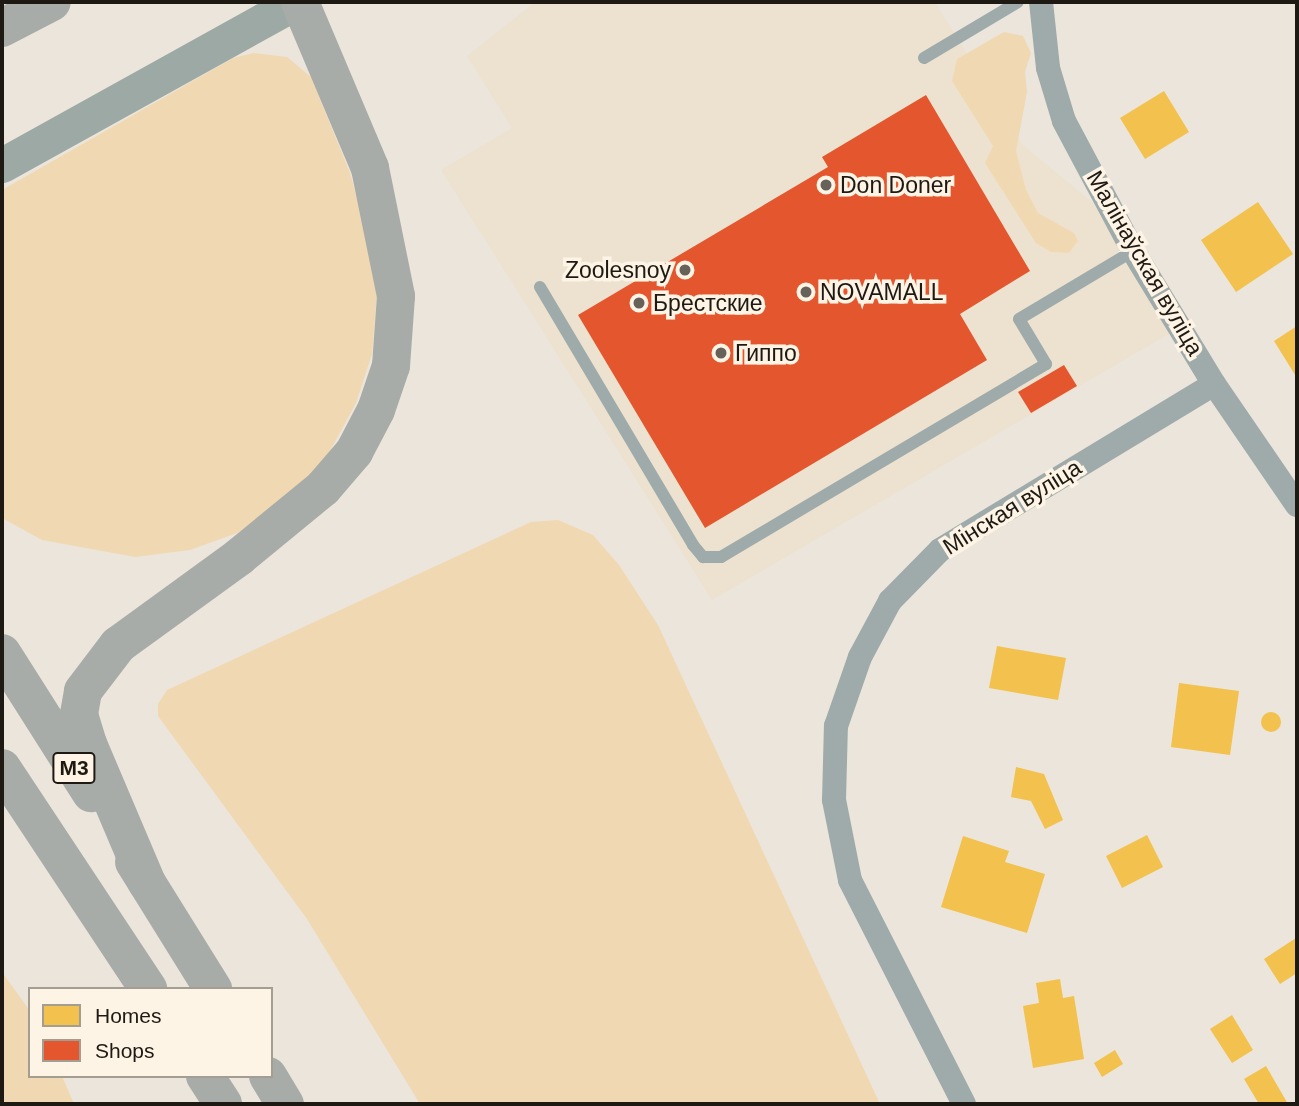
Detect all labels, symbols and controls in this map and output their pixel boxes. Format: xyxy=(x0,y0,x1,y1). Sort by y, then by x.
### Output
street label: Малінаўская вуліца xyxy=(1081,166,1209,360)
place label: Don Doner xyxy=(840,171,951,199)
marker: Don Doner xyxy=(818,177,834,193)
place label: Zoolesnoy xyxy=(565,256,671,284)
marker: Zoolesnoy xyxy=(677,262,693,278)
place label: NOVAMALL xyxy=(820,278,944,306)
marker: NOVAMALL xyxy=(798,284,814,300)
place label: Брестские xyxy=(653,289,763,317)
marker: Брестские xyxy=(631,295,647,311)
place label: Гиппо xyxy=(735,339,797,367)
marker: Гиппо xyxy=(713,345,729,361)
street label: Мінская вуліца xyxy=(938,453,1086,561)
road number: М3 xyxy=(51,750,97,786)
legend xyxy=(28,987,273,1078)
text: Homes xyxy=(95,1004,162,1027)
text: Shops xyxy=(95,1039,155,1062)

